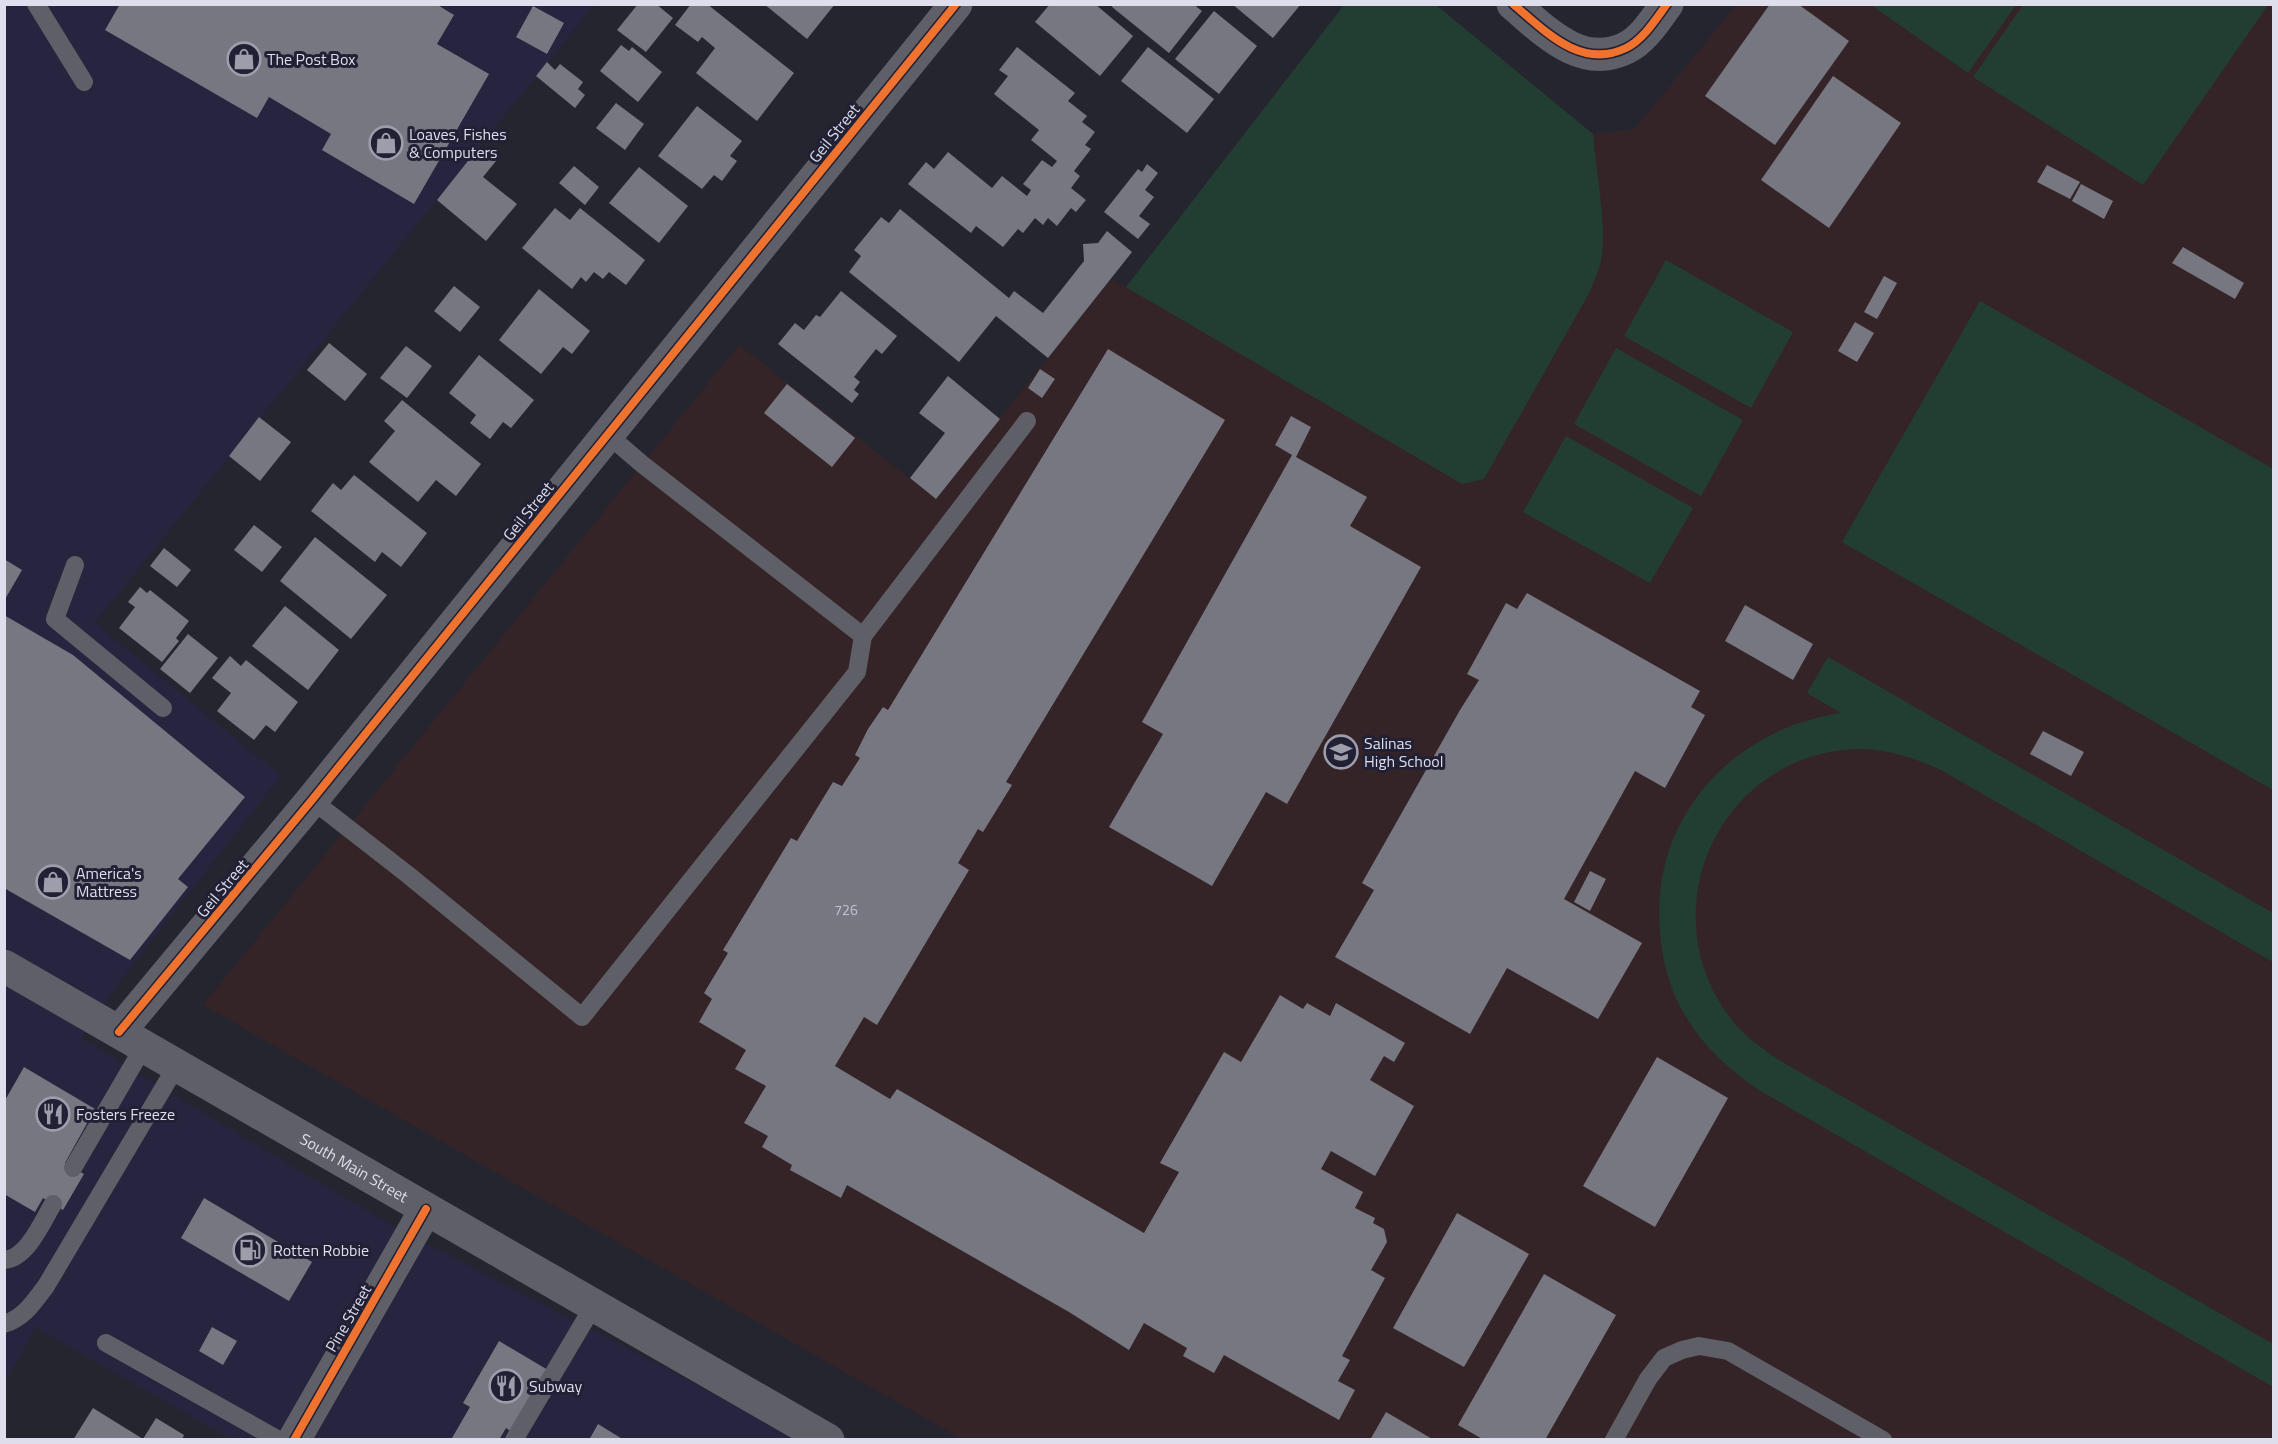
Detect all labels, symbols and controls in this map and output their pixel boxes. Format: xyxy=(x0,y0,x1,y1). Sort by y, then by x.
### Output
shop icon: The Post Box xyxy=(226,41,262,77)
place label: The Post Box xyxy=(267,47,355,71)
street label: Geil Street xyxy=(803,98,866,168)
place label: Loaves, Fishes & Computers xyxy=(409,122,507,164)
shop icon: Loaves, Fishes & Computers xyxy=(368,125,404,161)
street label: Geil Street xyxy=(497,476,560,546)
place label: Salinas High School xyxy=(1364,731,1443,773)
school or university icon: Salinas High School xyxy=(1323,734,1359,770)
street label: Geil Street xyxy=(190,853,254,922)
place label: America's Mattress xyxy=(76,861,142,903)
shop icon: America's Mattress xyxy=(35,864,71,900)
house number: 726 xyxy=(834,899,858,920)
restaurant icon: Fosters Freeze xyxy=(35,1096,71,1132)
place label: Fosters Freeze xyxy=(76,1102,175,1126)
street label: South Main Street xyxy=(295,1127,413,1208)
fuel station icon: Rotten Robbie xyxy=(232,1232,268,1268)
place label: Rotten Robbie xyxy=(273,1238,369,1262)
street label: Pine Street xyxy=(319,1279,377,1356)
restaurant icon: Subway xyxy=(488,1368,524,1404)
place label: Subway xyxy=(529,1374,583,1398)

